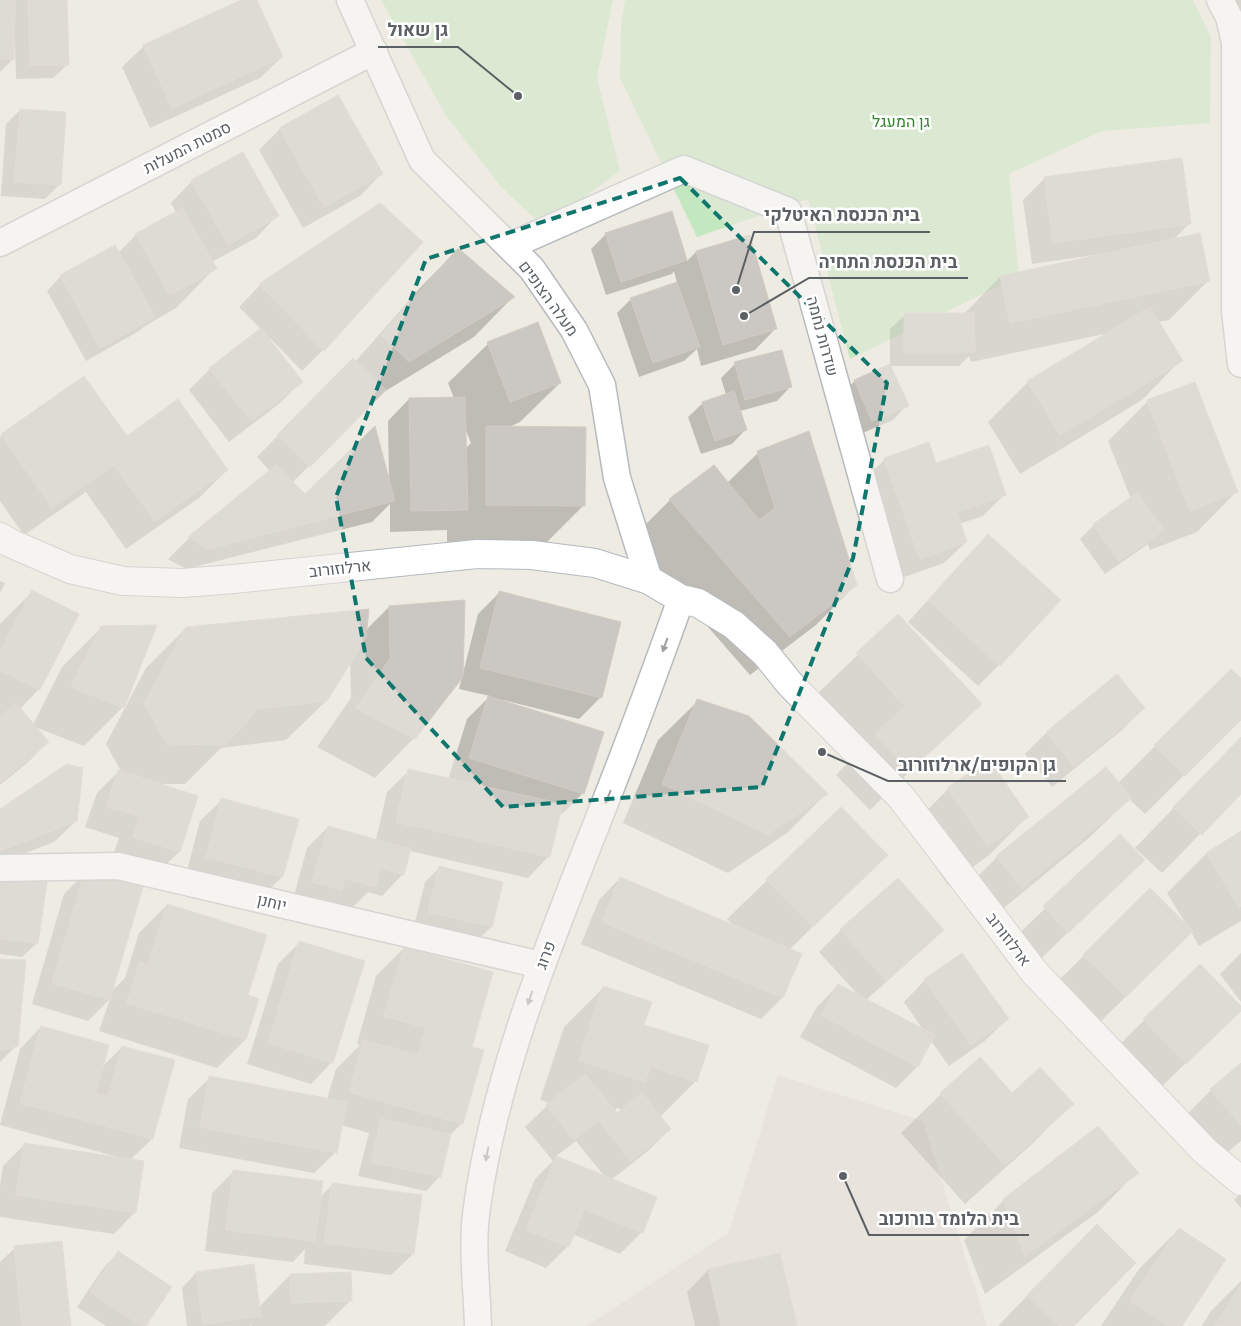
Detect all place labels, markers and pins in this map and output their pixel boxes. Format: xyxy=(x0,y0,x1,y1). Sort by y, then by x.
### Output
callout: גן שאול xyxy=(378,14,458,47)
callout: בית הכנסת האיטלקי xyxy=(754,199,930,232)
callout: בית הכנסת התחיה xyxy=(809,245,968,278)
callout: גן הקופים/ארלוזורוב xyxy=(888,748,1066,781)
callout: בית הלומד בורוכוב xyxy=(869,1202,1029,1235)

